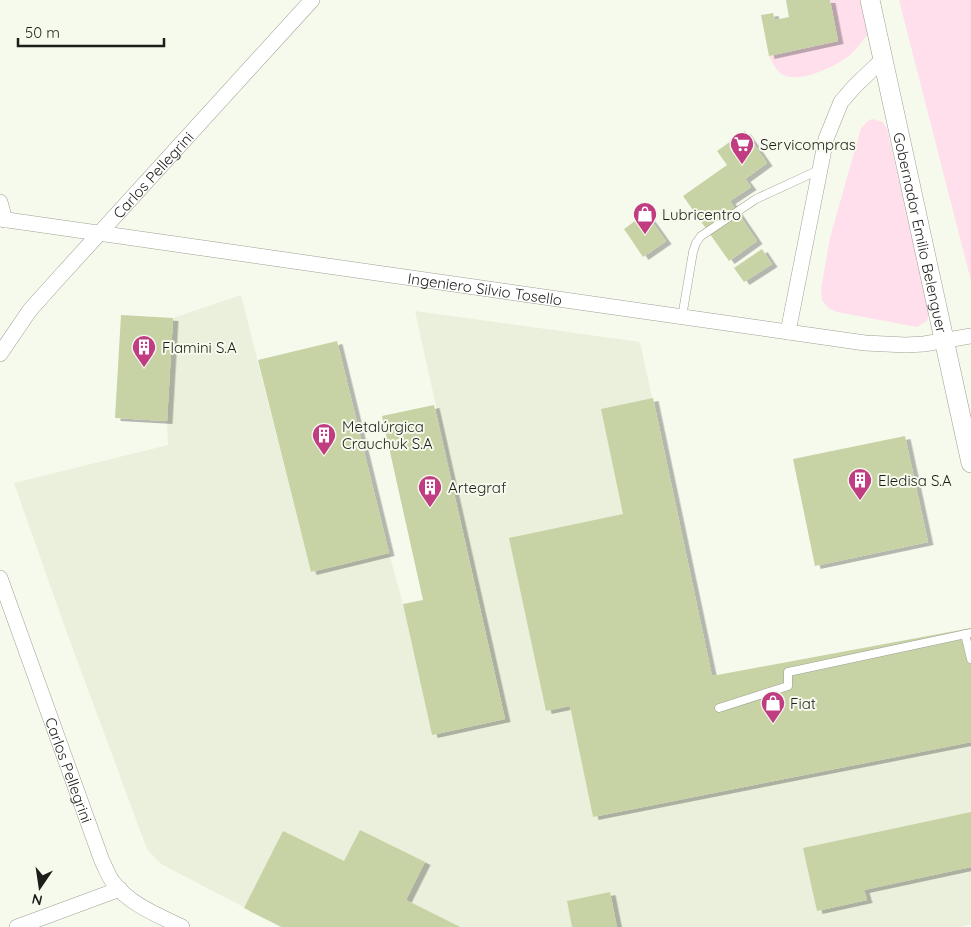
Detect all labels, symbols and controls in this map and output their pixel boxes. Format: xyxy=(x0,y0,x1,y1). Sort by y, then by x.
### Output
scale bar xyxy=(18,15,164,47)
text: 50 m xyxy=(25,23,60,42)
street label: Carlos Pellegrini xyxy=(108,127,197,222)
street label: Gobernador Emilio Belenguer xyxy=(890,130,952,335)
supermarket icon: Servicompras xyxy=(729,131,755,165)
place label: Servicompras xyxy=(760,135,856,154)
shop icon: Lubricentro xyxy=(632,201,658,235)
place label: Lubricentro xyxy=(662,205,741,224)
street label: Ingeniero Silvio Tosello xyxy=(407,268,563,309)
building icon: Flamini S.A xyxy=(131,334,157,368)
place label: Flamini S.A xyxy=(162,338,237,357)
place label: Metalúrgica Crauchuk S.A xyxy=(342,417,433,453)
building icon: Metalúrgica Crauchuk S.A xyxy=(311,422,337,456)
building icon: Eledisa S.A xyxy=(847,467,873,501)
place label: Eledisa S.A xyxy=(878,471,952,490)
building icon: Artegraf xyxy=(417,474,443,508)
place label: Artegraf xyxy=(448,478,507,497)
shop icon: Fiat xyxy=(760,690,786,724)
place label: Fiat xyxy=(790,694,816,713)
street label: Carlos Pellegrini xyxy=(41,715,97,825)
north arrow xyxy=(15,862,65,912)
text: N xyxy=(30,890,44,910)

